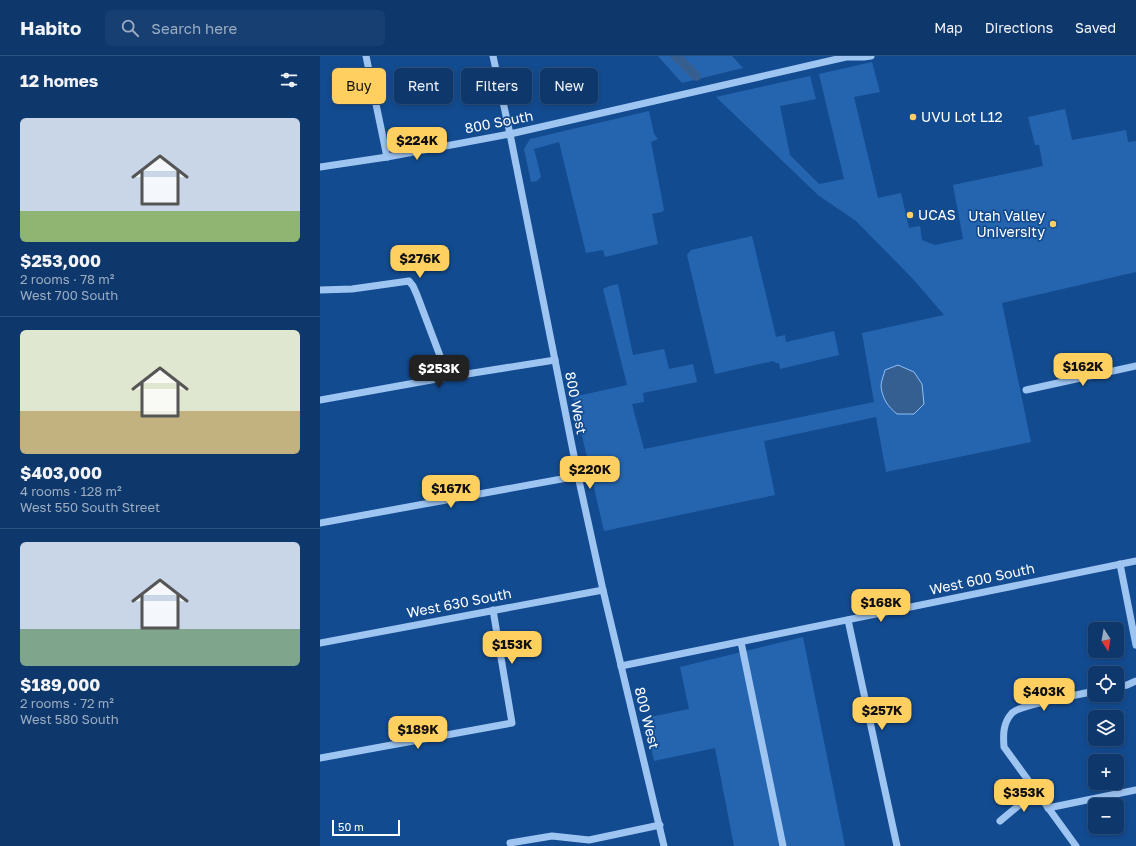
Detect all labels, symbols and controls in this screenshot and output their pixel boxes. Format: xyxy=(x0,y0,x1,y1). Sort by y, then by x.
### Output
search box xyxy=(105,10,385,46)
text: Habito xyxy=(20,16,81,39)
icon: search xyxy=(119,17,141,39)
text: Search here xyxy=(151,19,237,37)
text: Map xyxy=(934,19,963,36)
text: Directions xyxy=(985,19,1053,36)
text: Saved xyxy=(1075,19,1116,36)
chip: Buy xyxy=(332,68,386,104)
chip: Rent xyxy=(394,68,453,104)
chip: Filters xyxy=(461,68,532,104)
chip: New xyxy=(540,68,598,104)
icon: filters xyxy=(278,69,300,91)
text: 12 homes xyxy=(20,70,98,91)
street label: 800 South xyxy=(463,107,535,136)
place label: UVU Lot L12 xyxy=(921,108,1003,125)
marker: UVU Lot L12 xyxy=(908,112,918,122)
pin: $224K xyxy=(389,127,445,161)
text: $224K xyxy=(396,132,438,148)
icon: home xyxy=(124,144,196,216)
place label: UCAS xyxy=(918,206,956,223)
place label: Utah Valley University xyxy=(968,207,1045,240)
marker: UCAS xyxy=(905,210,915,220)
marker: Utah Valley University xyxy=(1048,219,1058,229)
pin: $276K xyxy=(392,245,448,279)
text: $253,000 xyxy=(20,250,101,271)
text: $276K xyxy=(399,250,441,266)
text: 2 rooms · 78 m² xyxy=(20,271,114,287)
text: West 700 South xyxy=(20,287,118,303)
pin: $162K xyxy=(1055,353,1111,387)
pin: $253K xyxy=(411,355,467,389)
icon: home xyxy=(124,356,196,428)
text: $162K xyxy=(1062,358,1104,374)
text: $253K xyxy=(418,360,460,376)
street label: 800 West xyxy=(562,370,591,436)
pin: $220K xyxy=(562,456,618,490)
text: $220K xyxy=(569,461,611,477)
text: $403,000 xyxy=(20,462,102,483)
pin: $167K xyxy=(423,475,479,509)
text: $167K xyxy=(431,480,471,496)
text: 4 rooms · 128 m² xyxy=(20,483,122,499)
text: West 550 South Street xyxy=(20,499,160,515)
street label: West 600 South xyxy=(928,559,1036,598)
icon: home xyxy=(124,568,196,640)
street label: West 630 South xyxy=(405,584,513,621)
pin: $168K xyxy=(853,589,909,623)
text: $168K xyxy=(860,594,902,610)
north arrow xyxy=(1088,622,1124,658)
map controls xyxy=(1088,622,1124,834)
pin: $153K xyxy=(484,631,540,665)
text: $153K xyxy=(492,636,532,652)
button: locate xyxy=(1088,666,1124,702)
text: $189,000 xyxy=(20,674,100,695)
pin: $403K xyxy=(1016,678,1072,712)
text: $403K xyxy=(1023,683,1065,699)
street label: 800 West xyxy=(632,685,663,751)
text: 2 rooms · 72 m² xyxy=(20,695,114,711)
pin: $257K xyxy=(854,697,910,731)
text: $257K xyxy=(861,702,903,718)
button: layers xyxy=(1088,710,1124,746)
text: West 580 South xyxy=(20,711,119,727)
pin: $189K xyxy=(390,716,446,750)
text: $189K xyxy=(397,721,439,737)
button: + xyxy=(1088,754,1124,790)
pin: $353K xyxy=(996,779,1052,813)
text: $353K xyxy=(1003,784,1045,800)
button: − xyxy=(1088,798,1124,834)
scale bar xyxy=(332,818,400,837)
text: 50 m xyxy=(338,820,364,833)

